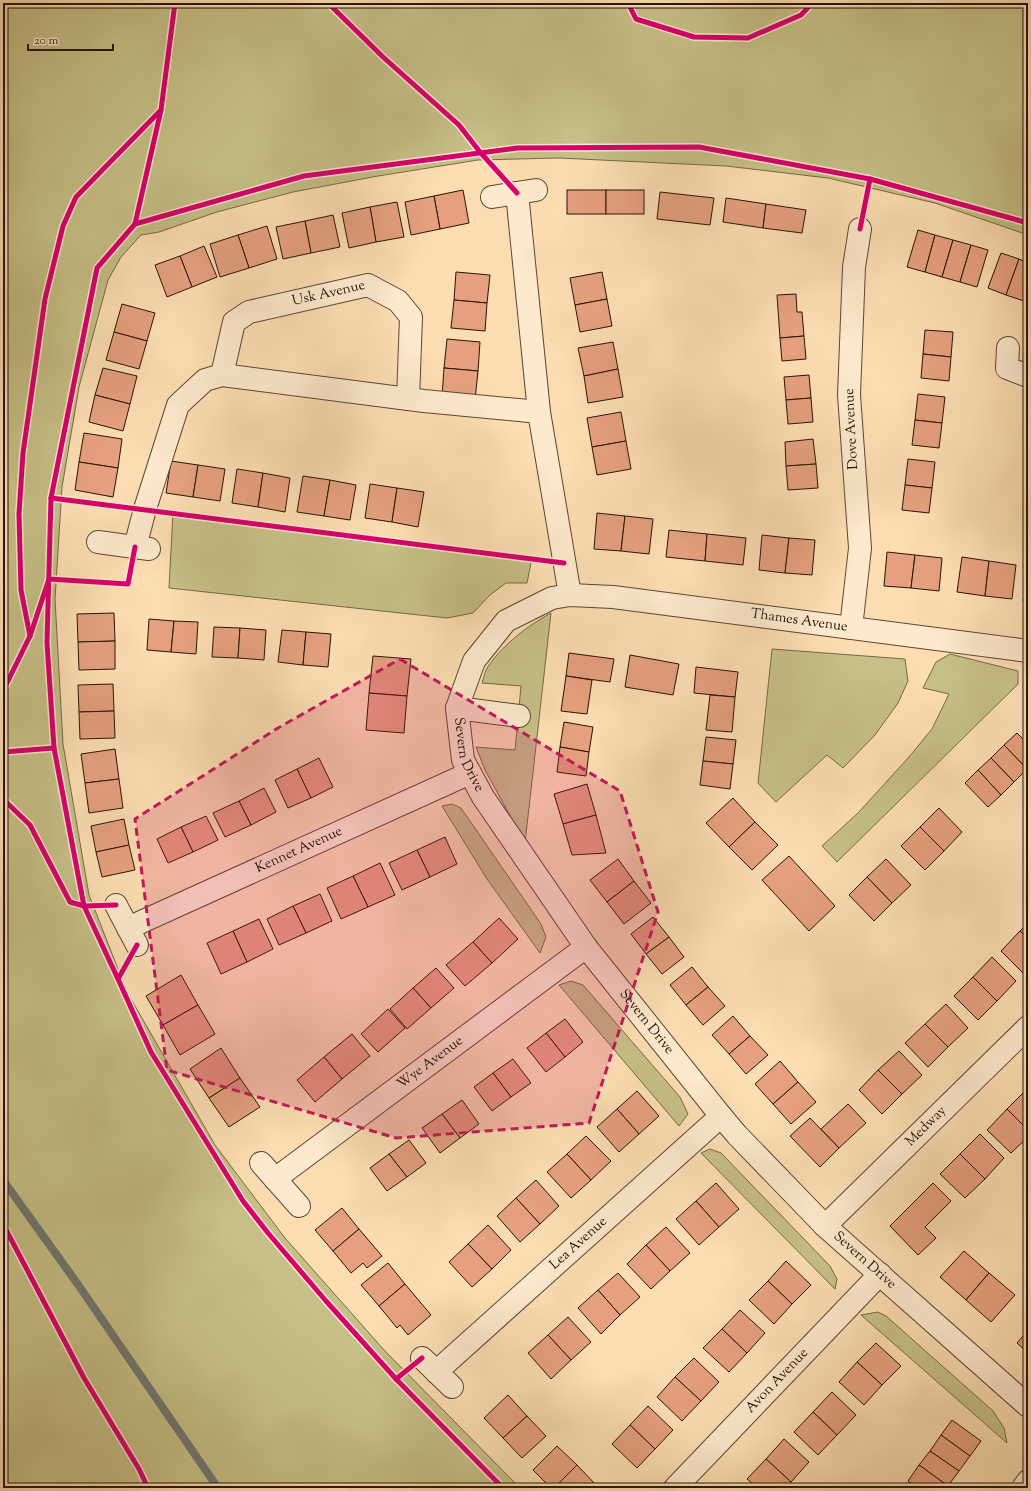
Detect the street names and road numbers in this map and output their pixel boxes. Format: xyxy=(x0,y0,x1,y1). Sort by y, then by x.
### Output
street label: Usk Avenue xyxy=(290,276,367,312)
street label: Dove Avenue xyxy=(840,388,864,470)
street label: Thames Avenue xyxy=(749,604,849,638)
street label: Severn Drive xyxy=(448,716,489,796)
street label: Kennet Avenue xyxy=(252,822,346,879)
street label: Severn Drive xyxy=(614,985,678,1059)
street label: Wye Avenue xyxy=(393,1032,468,1094)
street label: Medway xyxy=(901,1102,952,1151)
street label: Lea Avenue xyxy=(546,1212,612,1275)
street label: Severn Drive xyxy=(828,1227,900,1294)
street label: Avon Avenue xyxy=(741,1344,813,1418)

